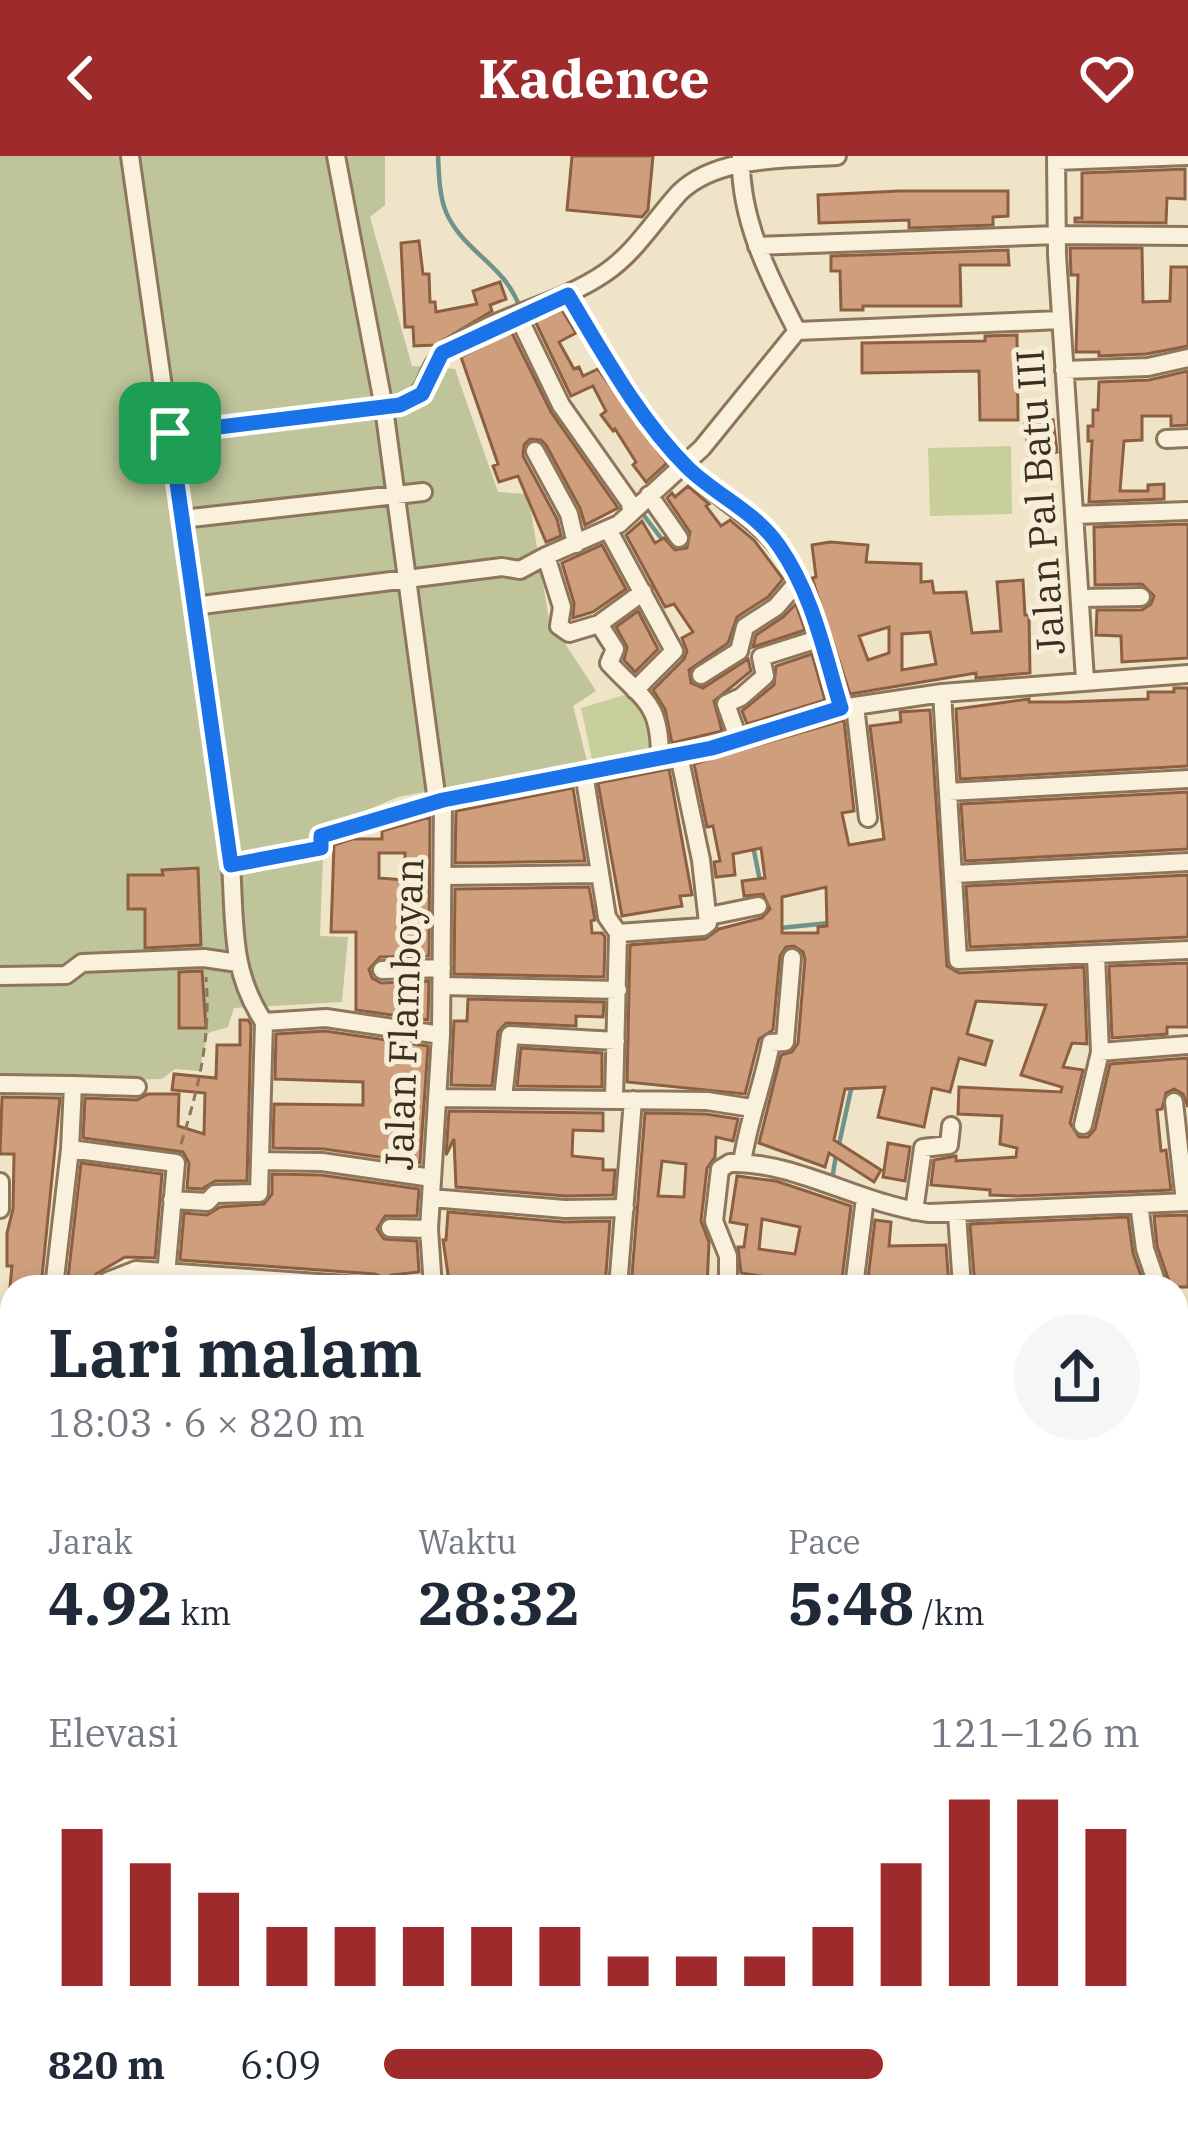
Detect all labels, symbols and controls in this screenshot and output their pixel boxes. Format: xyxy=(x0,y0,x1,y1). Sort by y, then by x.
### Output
text: Kadence xyxy=(478,43,710,113)
icon: back xyxy=(48,45,114,111)
icon: heart xyxy=(1074,45,1140,111)
street label: Jalan Pal Batu III xyxy=(1003,348,1076,657)
pin xyxy=(119,382,221,484)
icon: arrive xyxy=(137,400,203,466)
street label: Jalan Flamboyan xyxy=(373,857,434,1171)
text: Lari malam xyxy=(48,1309,422,1395)
button: share xyxy=(1014,1314,1140,1440)
text: 18:03 · 6 × 820 m xyxy=(48,1397,365,1448)
text: Jarak xyxy=(48,1520,133,1563)
text: Waktu xyxy=(418,1520,517,1563)
text: Pace xyxy=(788,1520,861,1563)
text: 4.92 xyxy=(48,1563,173,1642)
text: 28:32 xyxy=(418,1563,580,1642)
text: 5:48 xyxy=(788,1563,914,1642)
text: km xyxy=(173,1591,231,1634)
text: /km xyxy=(914,1591,985,1634)
text: Elevasi xyxy=(48,1707,179,1758)
text: 121–126 m xyxy=(930,1707,1140,1758)
text: 820 m xyxy=(48,2039,165,2090)
text: 6:09 xyxy=(240,2039,321,2090)

